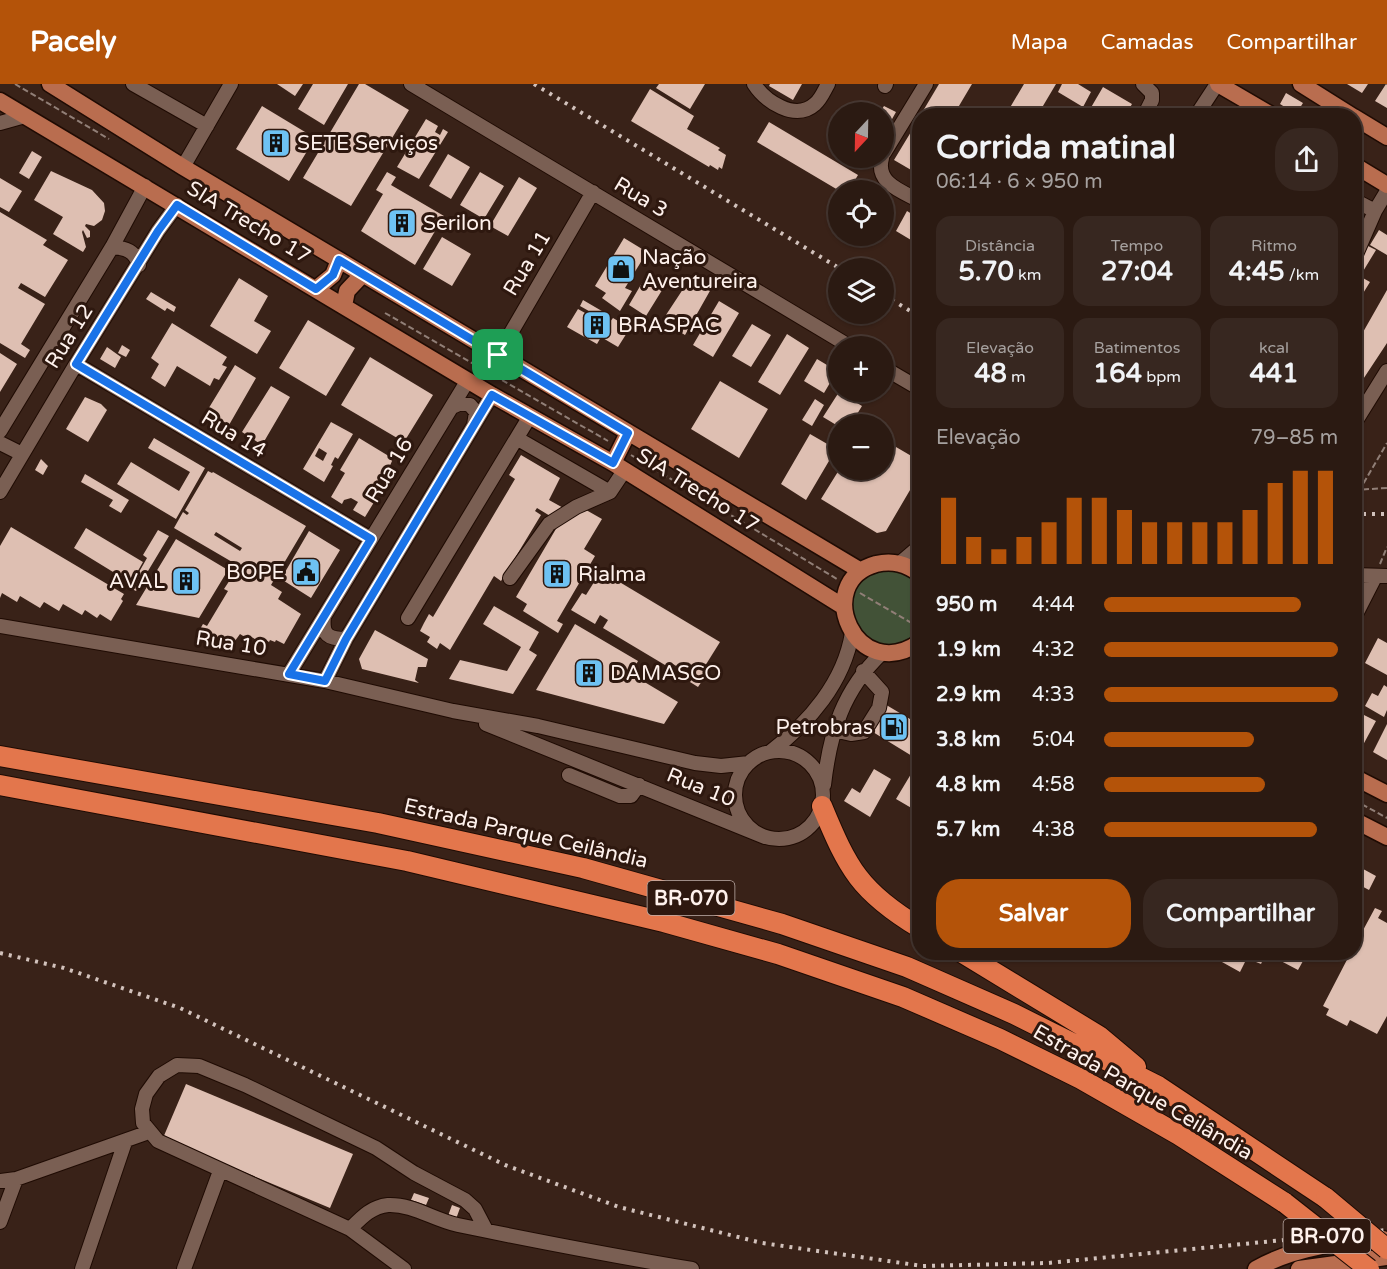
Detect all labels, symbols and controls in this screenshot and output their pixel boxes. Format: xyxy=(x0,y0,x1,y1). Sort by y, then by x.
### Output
text: Pacely xyxy=(30,25,117,59)
text: Mapa xyxy=(1011,30,1068,55)
text: Camadas xyxy=(1101,30,1193,55)
text: Compartilhar xyxy=(1226,30,1357,55)
north arrow xyxy=(828,102,894,168)
map controls xyxy=(828,102,894,480)
building icon: SETE Serviços xyxy=(260,127,292,159)
text: Corrida matinal xyxy=(936,128,1176,167)
button: share xyxy=(1275,128,1338,191)
place label: SETE Serviços xyxy=(297,131,438,156)
text: 06:14 · 6 × 950 m xyxy=(936,170,1103,194)
street label: Rua 3 xyxy=(609,172,672,223)
street label: SIA Trecho 17 xyxy=(182,176,315,269)
button: locate xyxy=(828,180,894,246)
building icon: Serilon xyxy=(386,207,418,239)
place label: Serilon xyxy=(423,211,492,236)
street label: Rua 11 xyxy=(498,226,557,300)
text: Distância xyxy=(965,236,1035,256)
text: Tempo xyxy=(1111,236,1163,256)
text: Ritmo xyxy=(1251,236,1297,256)
place label: Nação Aventureira xyxy=(642,245,758,294)
shop icon: Nação Aventureira xyxy=(605,253,637,285)
text: 5.70 xyxy=(959,256,1014,287)
text: 27:04 xyxy=(1101,256,1173,287)
text: 4:45 xyxy=(1229,256,1285,287)
button: layers xyxy=(828,258,894,324)
text: km xyxy=(1014,265,1041,285)
text: /km xyxy=(1285,265,1319,285)
street label: Rua 12 xyxy=(40,299,99,373)
building icon: BRASPAC xyxy=(581,309,613,341)
place label: BRASPAC xyxy=(618,313,719,338)
pin xyxy=(472,329,523,380)
button: + xyxy=(828,336,894,402)
icon: arrive xyxy=(481,338,514,371)
text: Elevação xyxy=(966,338,1034,358)
text: Batimentos xyxy=(1094,338,1180,358)
text: kcal xyxy=(1259,338,1289,358)
text: 48 xyxy=(974,358,1007,389)
text: 164 xyxy=(1093,358,1142,389)
text: 441 xyxy=(1250,358,1298,389)
text: m xyxy=(1007,367,1026,387)
text: bpm xyxy=(1142,367,1181,387)
street label: Rua 14 xyxy=(197,405,271,464)
button: − xyxy=(828,414,894,480)
text: Elevação xyxy=(936,426,1021,450)
text: 79–85 m xyxy=(1251,426,1338,450)
street label: Rua 16 xyxy=(360,433,419,507)
street label: SIA Trecho 17 xyxy=(632,443,764,538)
public building icon: BOPE xyxy=(290,556,322,588)
building icon: Rialma xyxy=(541,558,573,590)
place label: BOPE xyxy=(226,560,285,585)
place label: Rialma xyxy=(578,562,646,587)
building icon: AVAL xyxy=(170,565,202,597)
place label: AVAL xyxy=(109,569,165,594)
text: 950 m xyxy=(936,593,997,617)
text: 4:44 xyxy=(1032,593,1075,617)
street label: Rua 10 xyxy=(194,626,268,661)
text: 1.9 km xyxy=(936,638,1001,662)
text: 4:32 xyxy=(1032,638,1075,662)
building icon: DAMASCO xyxy=(573,657,605,689)
place label: DAMASCO xyxy=(610,661,721,686)
text: 2.9 km xyxy=(936,683,1001,707)
text: 4:33 xyxy=(1032,683,1075,707)
fuel station icon: Petrobras xyxy=(878,711,910,743)
place label: Petrobras xyxy=(776,715,873,740)
text: 3.8 km xyxy=(936,728,1001,752)
text: 5:04 xyxy=(1032,728,1075,752)
street label: Rua 10 xyxy=(663,763,739,812)
text: 4.8 km xyxy=(936,773,1001,797)
text: 4:58 xyxy=(1032,773,1075,797)
street label: Estrada Parque Ceilândia xyxy=(401,793,650,874)
text: 5.7 km xyxy=(936,818,1000,842)
text: 4:38 xyxy=(1032,818,1075,842)
button: Salvar xyxy=(936,879,1131,948)
button: Compartilhar xyxy=(1143,879,1338,948)
road number: BR-070 xyxy=(648,881,734,915)
street label: Estrada Parque Ceilândia xyxy=(1028,1019,1257,1166)
road number: BR-070 xyxy=(1284,1219,1370,1253)

